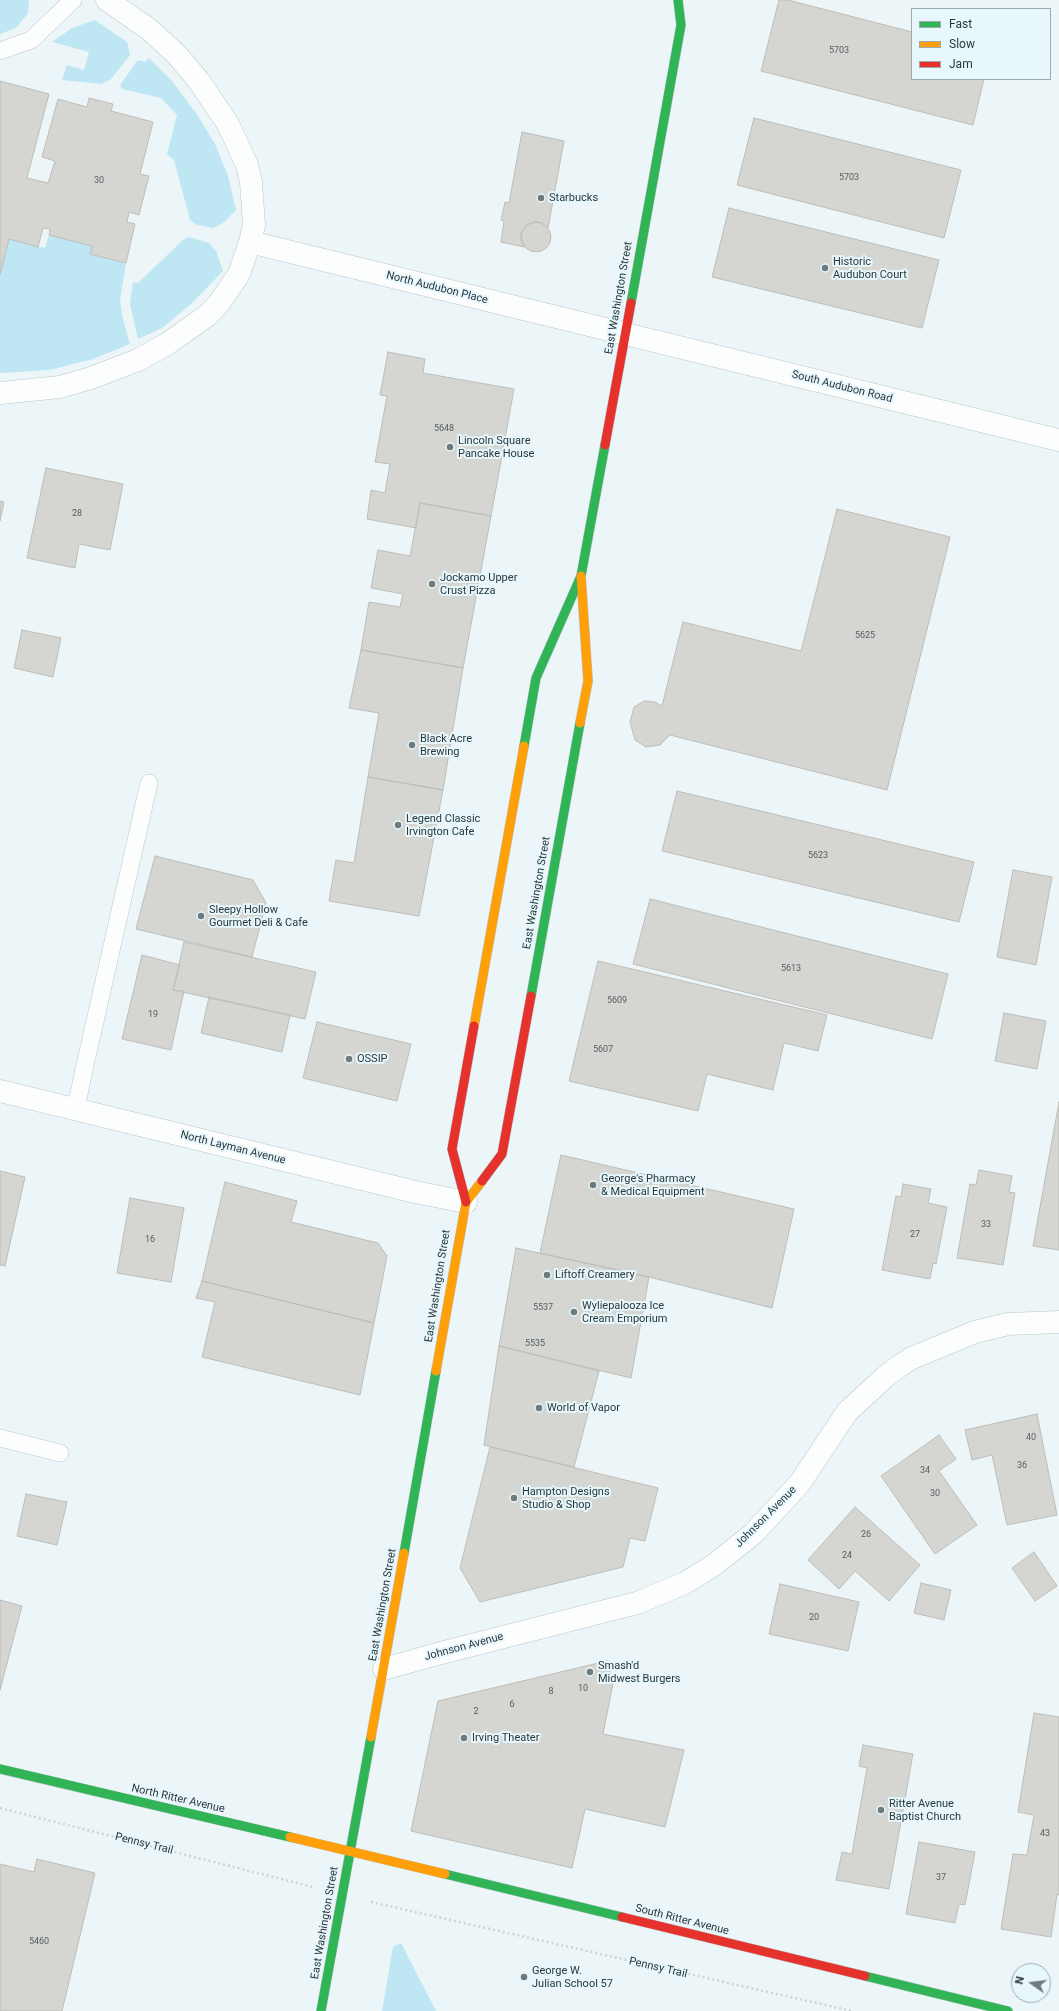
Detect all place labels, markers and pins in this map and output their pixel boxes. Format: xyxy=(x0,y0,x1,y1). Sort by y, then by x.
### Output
place label: Starbucks xyxy=(549,191,598,205)
marker: Starbucks xyxy=(536,193,546,203)
place label: Historic Audubon Court xyxy=(833,255,907,281)
marker: Historic Audubon Court xyxy=(820,263,830,273)
place label: Lincoln Square Pancake House xyxy=(458,434,534,460)
marker: Lincoln Square Pancake House xyxy=(445,442,455,452)
place label: Jockamo Upper Crust Pizza xyxy=(440,571,517,597)
marker: Jockamo Upper Crust Pizza xyxy=(427,579,437,589)
place label: Black Acre Brewing xyxy=(420,732,472,758)
marker: Black Acre Brewing xyxy=(407,740,417,750)
place label: Legend Classic Irvington Cafe xyxy=(406,812,480,838)
marker: Legend Classic Irvington Cafe xyxy=(393,820,403,830)
place label: Sleepy Hollow Gourmet Deli & Cafe xyxy=(209,903,308,929)
marker: Sleepy Hollow Gourmet Deli & Cafe xyxy=(196,911,206,921)
place label: OSSIP xyxy=(357,1052,388,1066)
marker: OSSIP xyxy=(344,1054,354,1064)
place label: George's Pharmacy & Medical Equipment xyxy=(601,1172,705,1198)
marker: George's Pharmacy & Medical Equipment xyxy=(588,1180,598,1190)
place label: Liftoff Creamery xyxy=(555,1268,635,1282)
marker: Liftoff Creamery xyxy=(542,1270,552,1280)
place label: Wyliepalooza Ice Cream Emporium xyxy=(582,1299,667,1325)
marker: Wyliepalooza Ice Cream Emporium xyxy=(569,1307,579,1317)
place label: World of Vapor xyxy=(547,1401,620,1415)
marker: World of Vapor xyxy=(534,1403,544,1413)
place label: Hampton Designs Studio & Shop xyxy=(522,1485,610,1511)
marker: Hampton Designs Studio & Shop xyxy=(509,1493,519,1503)
place label: Smash'd Midwest Burgers xyxy=(598,1659,681,1685)
marker: Smash'd Midwest Burgers xyxy=(585,1667,595,1677)
place label: Irving Theater xyxy=(472,1731,539,1745)
marker: Irving Theater xyxy=(459,1733,469,1743)
place label: Ritter Avenue Baptist Church xyxy=(889,1797,961,1823)
marker: Ritter Avenue Baptist Church xyxy=(876,1805,886,1815)
place label: George W. Julian School 57 xyxy=(532,1964,613,1990)
marker: George W. Julian School 57 xyxy=(519,1972,529,1982)

